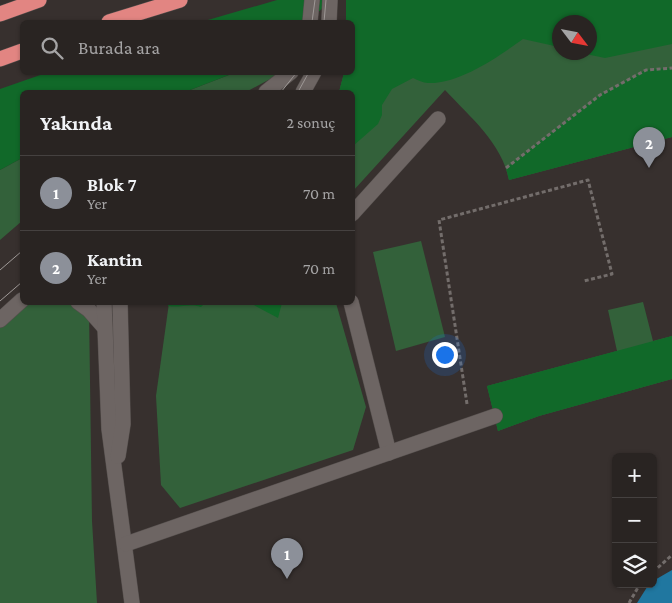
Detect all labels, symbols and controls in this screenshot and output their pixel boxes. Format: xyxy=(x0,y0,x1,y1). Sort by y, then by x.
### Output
north arrow xyxy=(552,15,597,60)
search box xyxy=(20,20,355,75)
icon: search xyxy=(38,34,66,62)
text: Burada ara xyxy=(78,37,160,58)
text: Yakında xyxy=(40,111,112,135)
text: 2 sonuç xyxy=(286,114,335,131)
pin: 2 xyxy=(633,127,665,168)
text: Blok 7 xyxy=(87,174,137,195)
text: 1 xyxy=(53,185,59,202)
text: 70 m xyxy=(303,185,335,202)
text: Yer xyxy=(87,195,107,212)
text: Kantin xyxy=(87,249,142,270)
text: 2 xyxy=(52,260,60,277)
text: 70 m xyxy=(303,260,335,277)
text: Yer xyxy=(87,270,107,287)
your location xyxy=(432,342,458,368)
map controls xyxy=(612,453,657,588)
button: + xyxy=(612,453,657,498)
button: − xyxy=(612,498,657,543)
pin: 1 xyxy=(271,538,303,579)
button: layers xyxy=(612,543,657,588)

